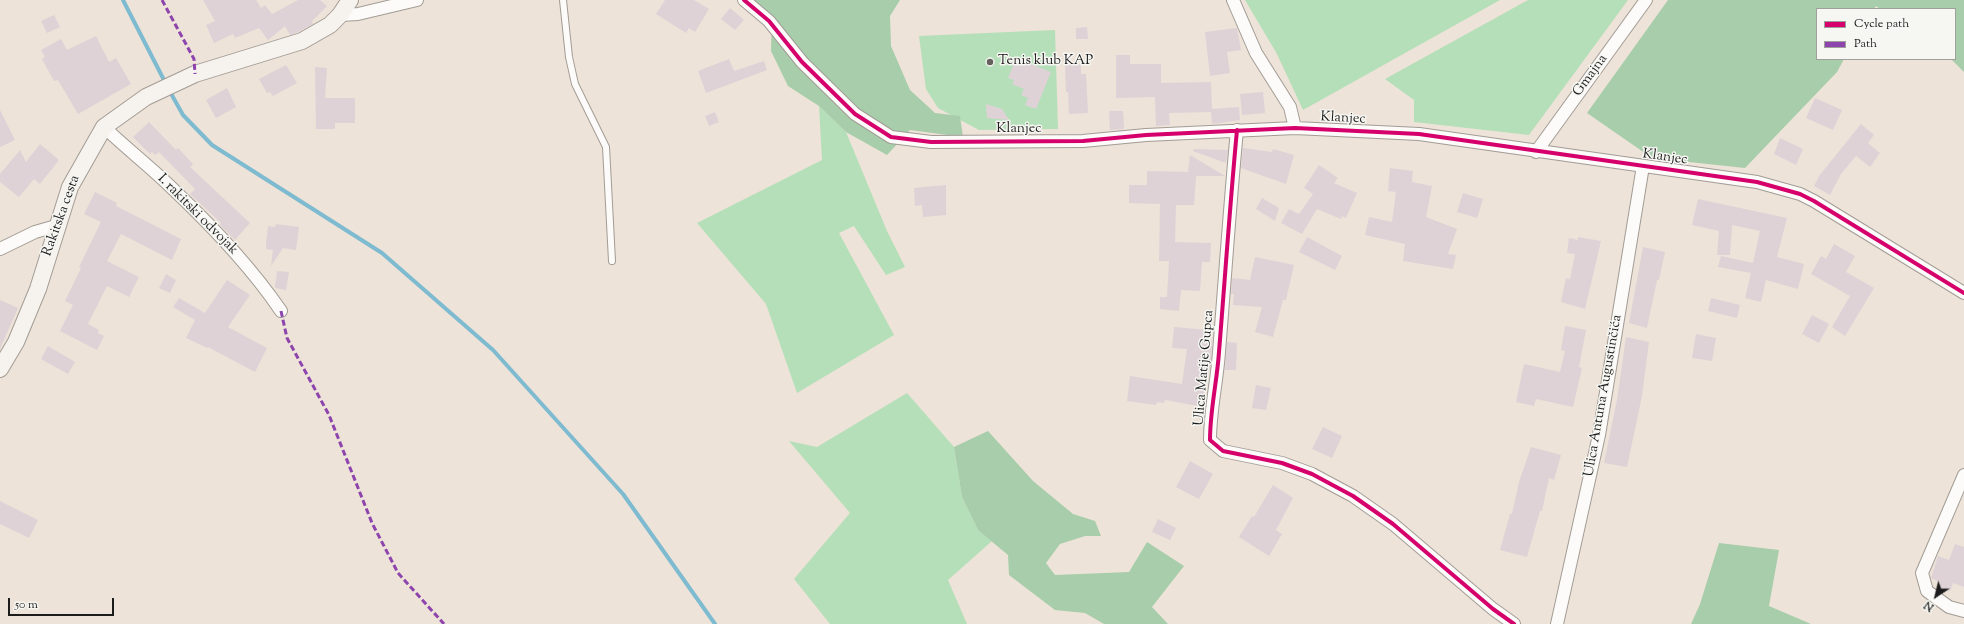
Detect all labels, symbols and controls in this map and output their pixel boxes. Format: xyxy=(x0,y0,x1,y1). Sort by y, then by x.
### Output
legend xyxy=(1816,8,1956,60)
text: Cycle path xyxy=(1854,15,1909,33)
text: Path xyxy=(1854,35,1877,53)
street label: Gmajna xyxy=(1570,52,1612,100)
place label: Tenis klub KAP xyxy=(998,54,1093,70)
marker: Tenis klub KAP xyxy=(985,57,995,67)
street label: Klanjec xyxy=(1320,109,1366,129)
street label: Klanjec xyxy=(996,122,1042,138)
street label: Klanjec xyxy=(1641,147,1689,169)
street label: I. rakitski odvojak xyxy=(153,171,241,259)
street label: Rakitska cesta xyxy=(40,173,84,259)
street label: Ulica Matije Gupca xyxy=(1192,309,1218,427)
street label: Ulica Antuna Augustinčića xyxy=(1581,314,1627,478)
north arrow xyxy=(1916,576,1956,616)
scale bar xyxy=(10,590,116,616)
text: 50 m xyxy=(15,596,38,614)
text: N xyxy=(1921,597,1937,615)

